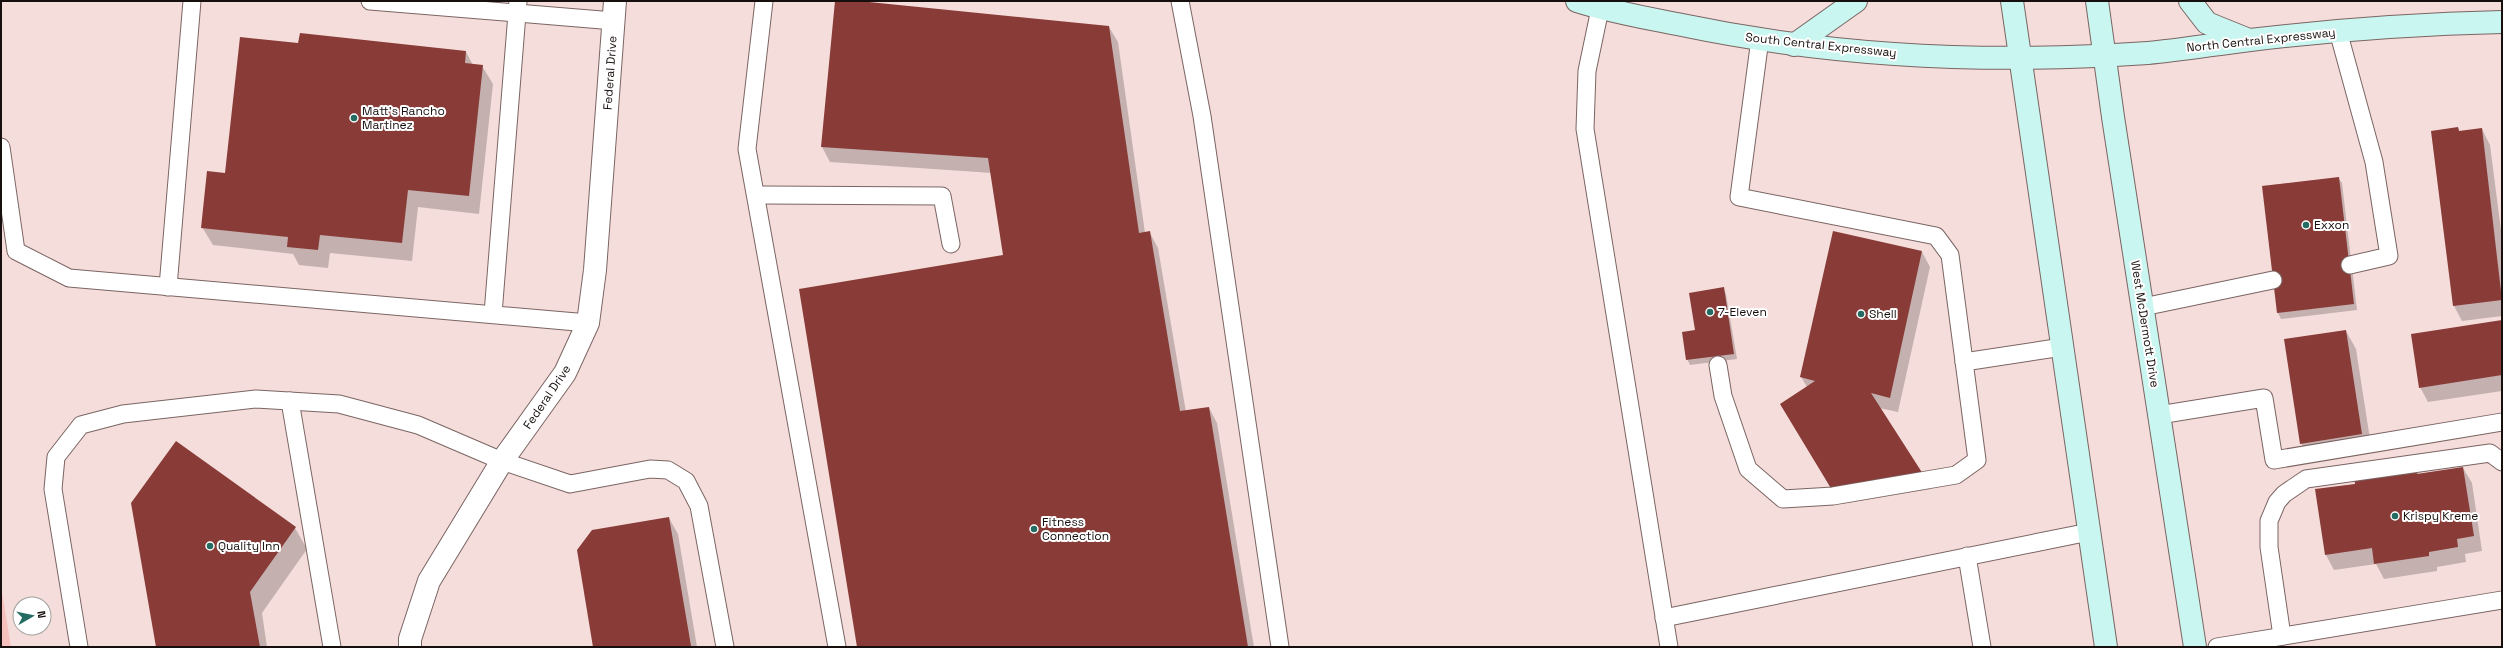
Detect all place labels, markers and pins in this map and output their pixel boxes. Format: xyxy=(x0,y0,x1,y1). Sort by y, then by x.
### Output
place label: Matt’s Rancho Martinez xyxy=(362,103,445,133)
marker: Matt’s Rancho Martinez xyxy=(349,113,359,123)
place label: Exxon xyxy=(2314,217,2349,233)
marker: Exxon xyxy=(2301,220,2311,230)
place label: 7-Eleven xyxy=(1718,304,1767,320)
place label: Shell xyxy=(1869,306,1897,322)
marker: 7-Eleven xyxy=(1705,307,1715,317)
marker: Shell xyxy=(1856,309,1866,319)
place label: Krispy Kreme xyxy=(2403,508,2478,524)
marker: Krispy Kreme xyxy=(2390,511,2400,521)
place label: Fitness Connection xyxy=(1042,514,1109,544)
marker: Fitness Connection xyxy=(1029,524,1039,534)
place label: Quality Inn xyxy=(218,538,280,554)
marker: Quality Inn xyxy=(205,541,215,551)

